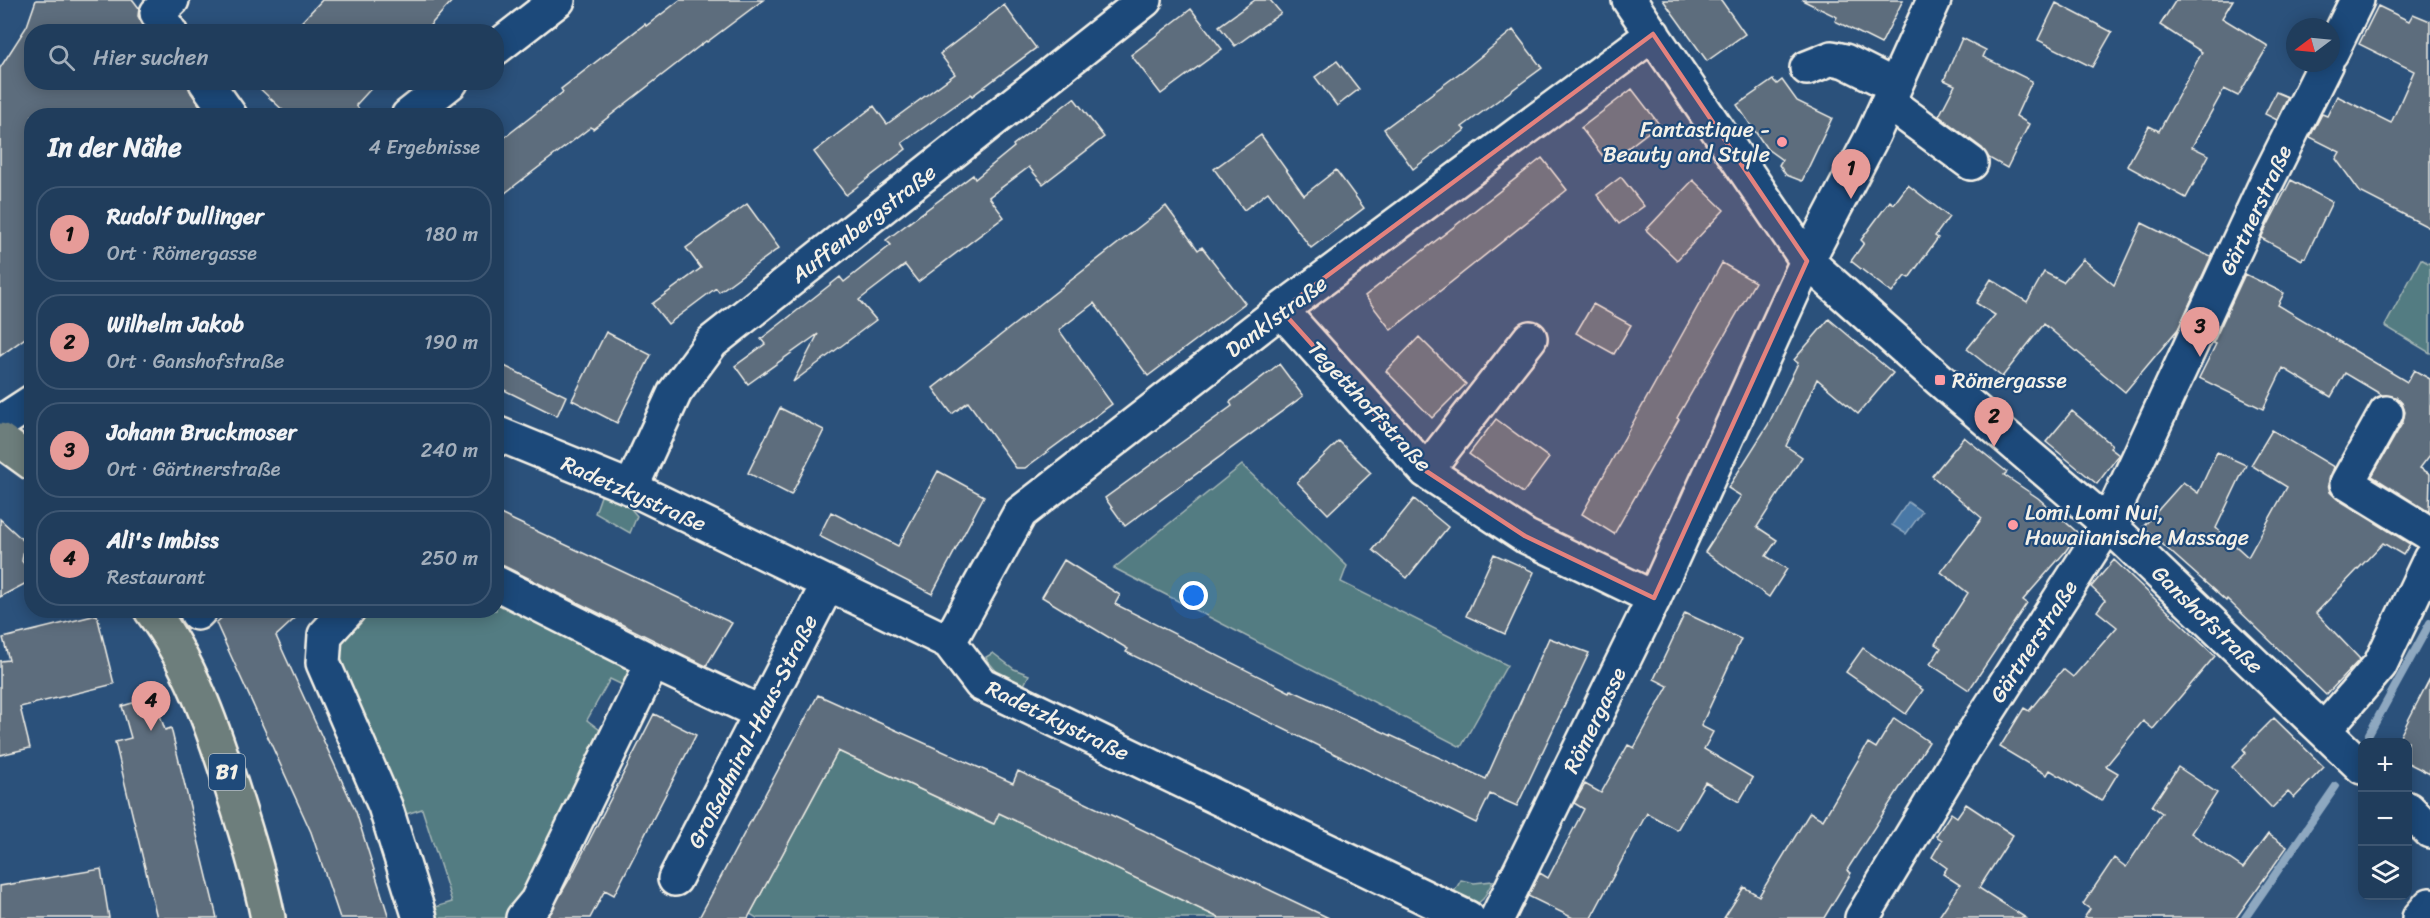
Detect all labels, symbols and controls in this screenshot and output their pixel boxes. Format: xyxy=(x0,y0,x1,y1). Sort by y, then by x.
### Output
north arrow xyxy=(2286,18,2340,72)
search box xyxy=(24,24,504,90)
text: Hier suchen xyxy=(93,38,208,77)
icon: search xyxy=(45,41,78,74)
place label: Fantastique - Beauty and Style xyxy=(1603,110,1770,174)
text: In der Nähe xyxy=(48,124,182,170)
text: 4 Ergebnisse xyxy=(369,130,480,165)
marker: Fantastique - Beauty and Style xyxy=(1775,135,1789,149)
street label: Gärtnerstraße xyxy=(2208,138,2303,282)
pin: 1 xyxy=(1832,150,1870,199)
street label: Auffenbergstraße xyxy=(781,154,945,294)
text: Rudolf Dullinger xyxy=(107,197,263,236)
text: 1 xyxy=(65,217,74,252)
text: 180 m xyxy=(424,217,478,252)
text: Ort · Römergasse xyxy=(107,236,257,271)
street label: Danklstraße xyxy=(1217,265,1336,368)
text: Wilhelm Jakob xyxy=(107,305,244,344)
pin: 3 xyxy=(2180,308,2220,357)
text: 2 xyxy=(64,325,75,360)
text: 190 m xyxy=(424,325,478,360)
street label: Tegetthoffstraße xyxy=(1298,331,1442,482)
text: Ort · Ganshofstraße xyxy=(107,344,284,379)
place label: Römergasse xyxy=(1952,361,2067,400)
marker: Römergasse xyxy=(1933,373,1947,387)
pin: 2 xyxy=(1974,398,2014,447)
text: Johann Bruckmoser xyxy=(107,413,296,452)
text: 3 xyxy=(64,433,75,468)
text: 240 m xyxy=(421,433,478,468)
street label: Radetzkystraße xyxy=(555,444,713,543)
text: Ort · Gärtnerstraße xyxy=(107,452,280,487)
place label: Lomi Lomi Nui, Hawaiianische Massage xyxy=(2025,493,2249,557)
marker: Lomi Lomi Nui, Hawaiianische Massage xyxy=(2006,518,2020,532)
text: Ali's Imbiss xyxy=(107,521,219,560)
text: 4 xyxy=(63,541,76,576)
text: 250 m xyxy=(421,541,478,576)
street label: Ganshofstraße xyxy=(2142,555,2273,684)
text: Restaurant xyxy=(107,560,206,595)
street label: Gärtnerstraße xyxy=(1979,571,2088,711)
your location xyxy=(1179,581,1208,610)
street label: Großadmiral-Haus-Straße xyxy=(676,607,829,855)
street label: Römergasse xyxy=(1552,660,1637,780)
street label: Radetzkystraße xyxy=(979,669,1136,772)
pin: 4 xyxy=(132,682,170,731)
map controls xyxy=(2358,738,2412,900)
button: + xyxy=(2358,738,2412,792)
road number: B1 xyxy=(209,754,245,790)
button: − xyxy=(2358,792,2412,846)
button: layers xyxy=(2358,846,2412,900)

